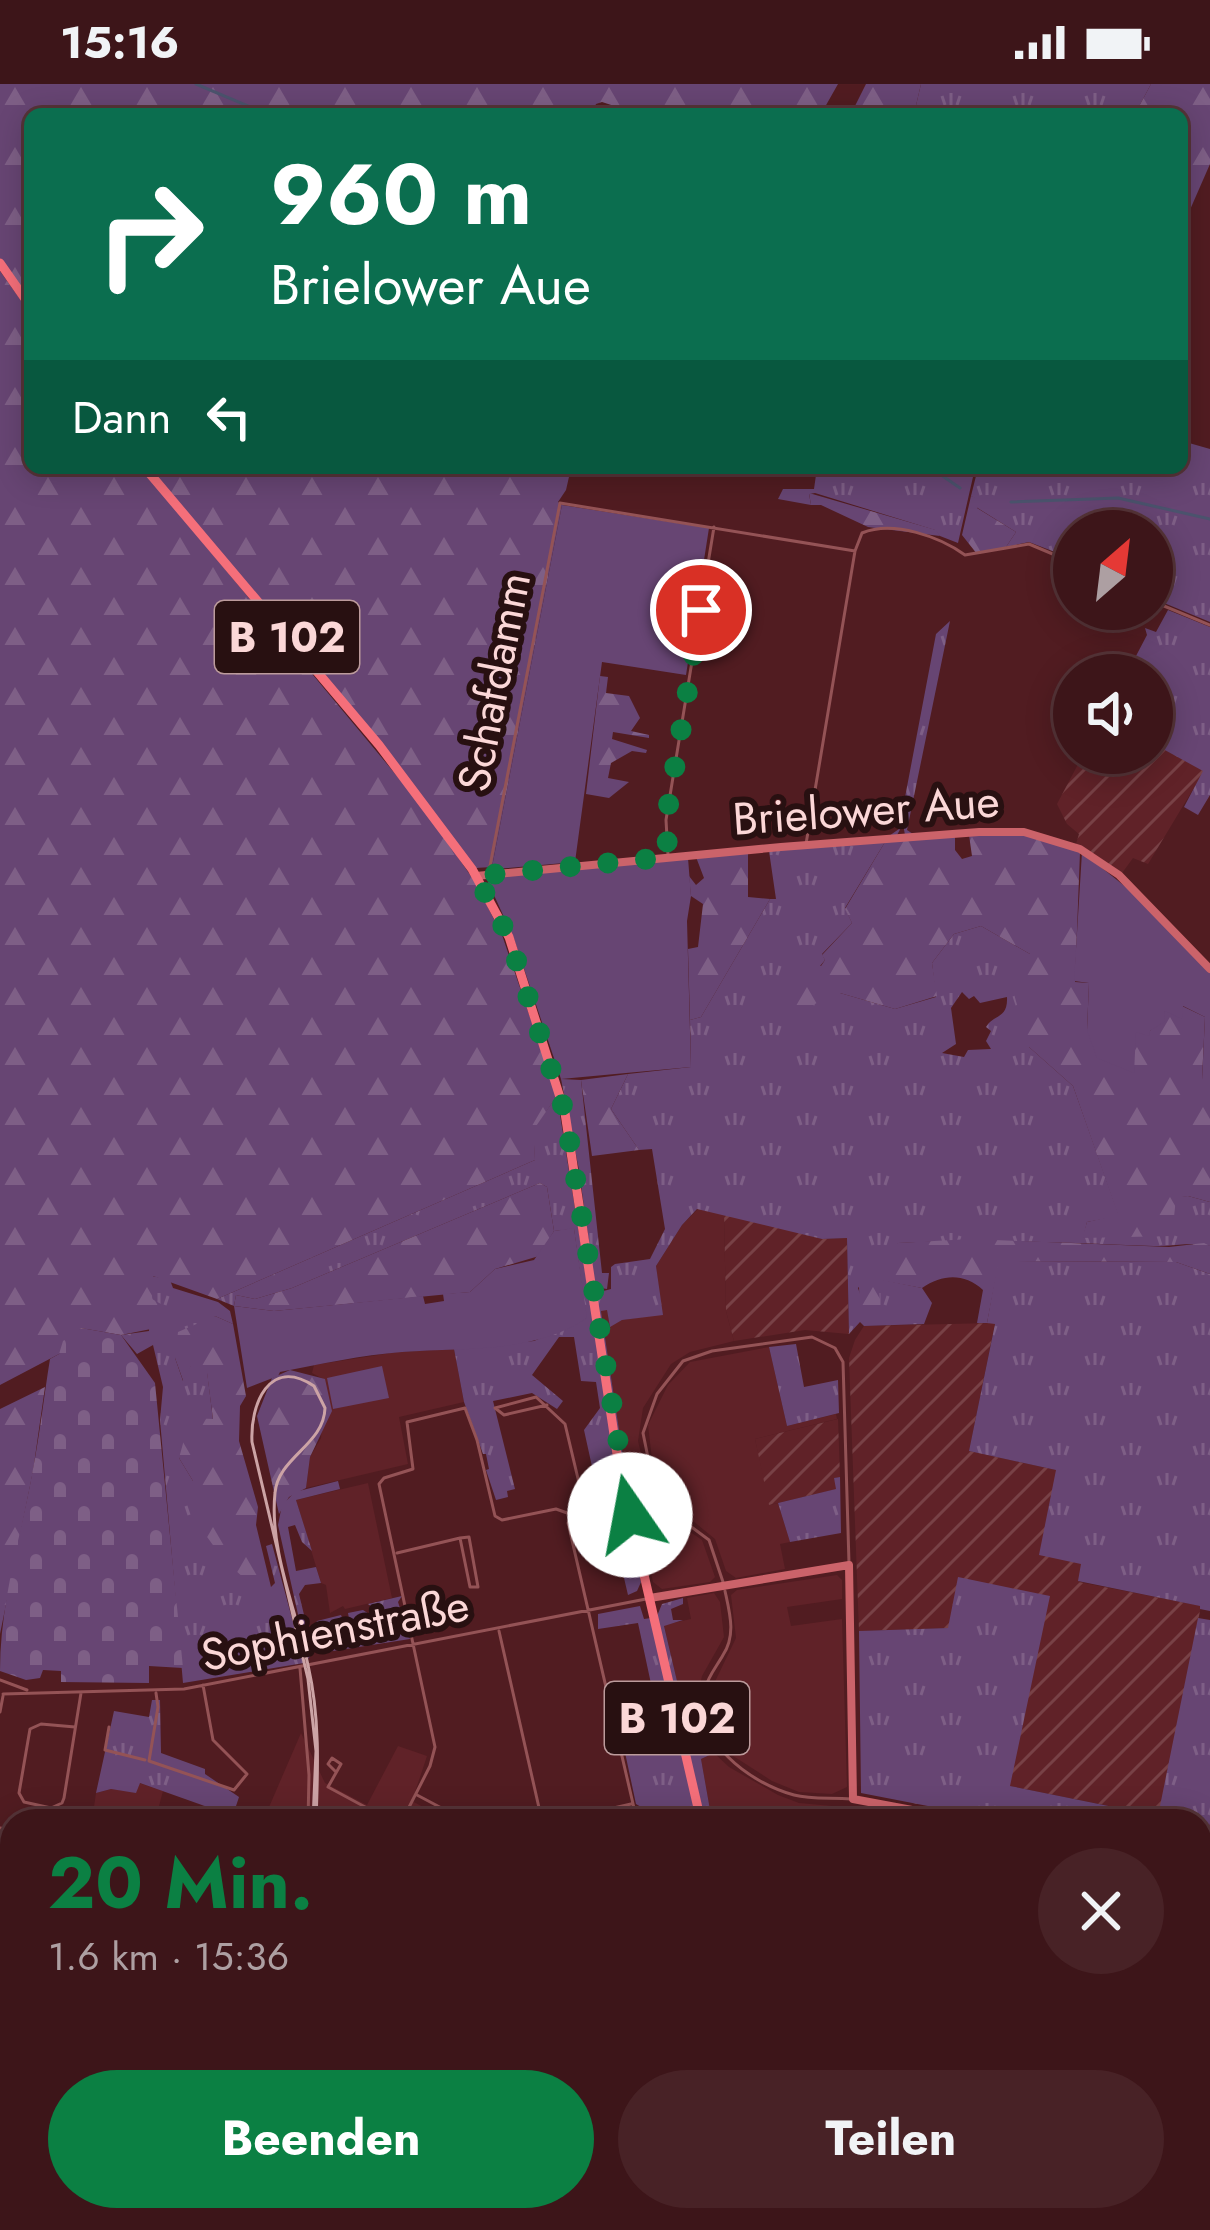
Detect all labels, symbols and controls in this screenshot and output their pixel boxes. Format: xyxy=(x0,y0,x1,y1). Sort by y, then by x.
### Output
text: 15:16 xyxy=(60,10,179,75)
text: 960 m xyxy=(270,134,532,256)
icon: right xyxy=(72,156,228,312)
text: Brielower Aue xyxy=(270,246,591,324)
icon: left xyxy=(196,384,262,450)
text: Dann xyxy=(72,385,172,450)
north arrow xyxy=(1053,510,1173,630)
map controls xyxy=(1053,510,1173,774)
pin xyxy=(650,559,752,661)
street label: Schafdamm xyxy=(441,567,547,797)
icon: arrive xyxy=(668,577,734,643)
road number: B 102 xyxy=(215,601,359,673)
button: sound xyxy=(1053,654,1173,774)
street label: Brielower Aue xyxy=(730,768,1002,852)
position arrow xyxy=(567,1452,693,1578)
street label: Sophienstraße xyxy=(195,1572,475,1688)
road number: B 102 xyxy=(605,1682,749,1754)
text: 20 Min. xyxy=(48,1831,313,1935)
button: close xyxy=(1038,1848,1164,1974)
text: 1.6 km · 15:36 xyxy=(48,1928,289,1985)
button: Beenden xyxy=(48,2070,594,2208)
button: Teilen xyxy=(618,2070,1164,2208)

